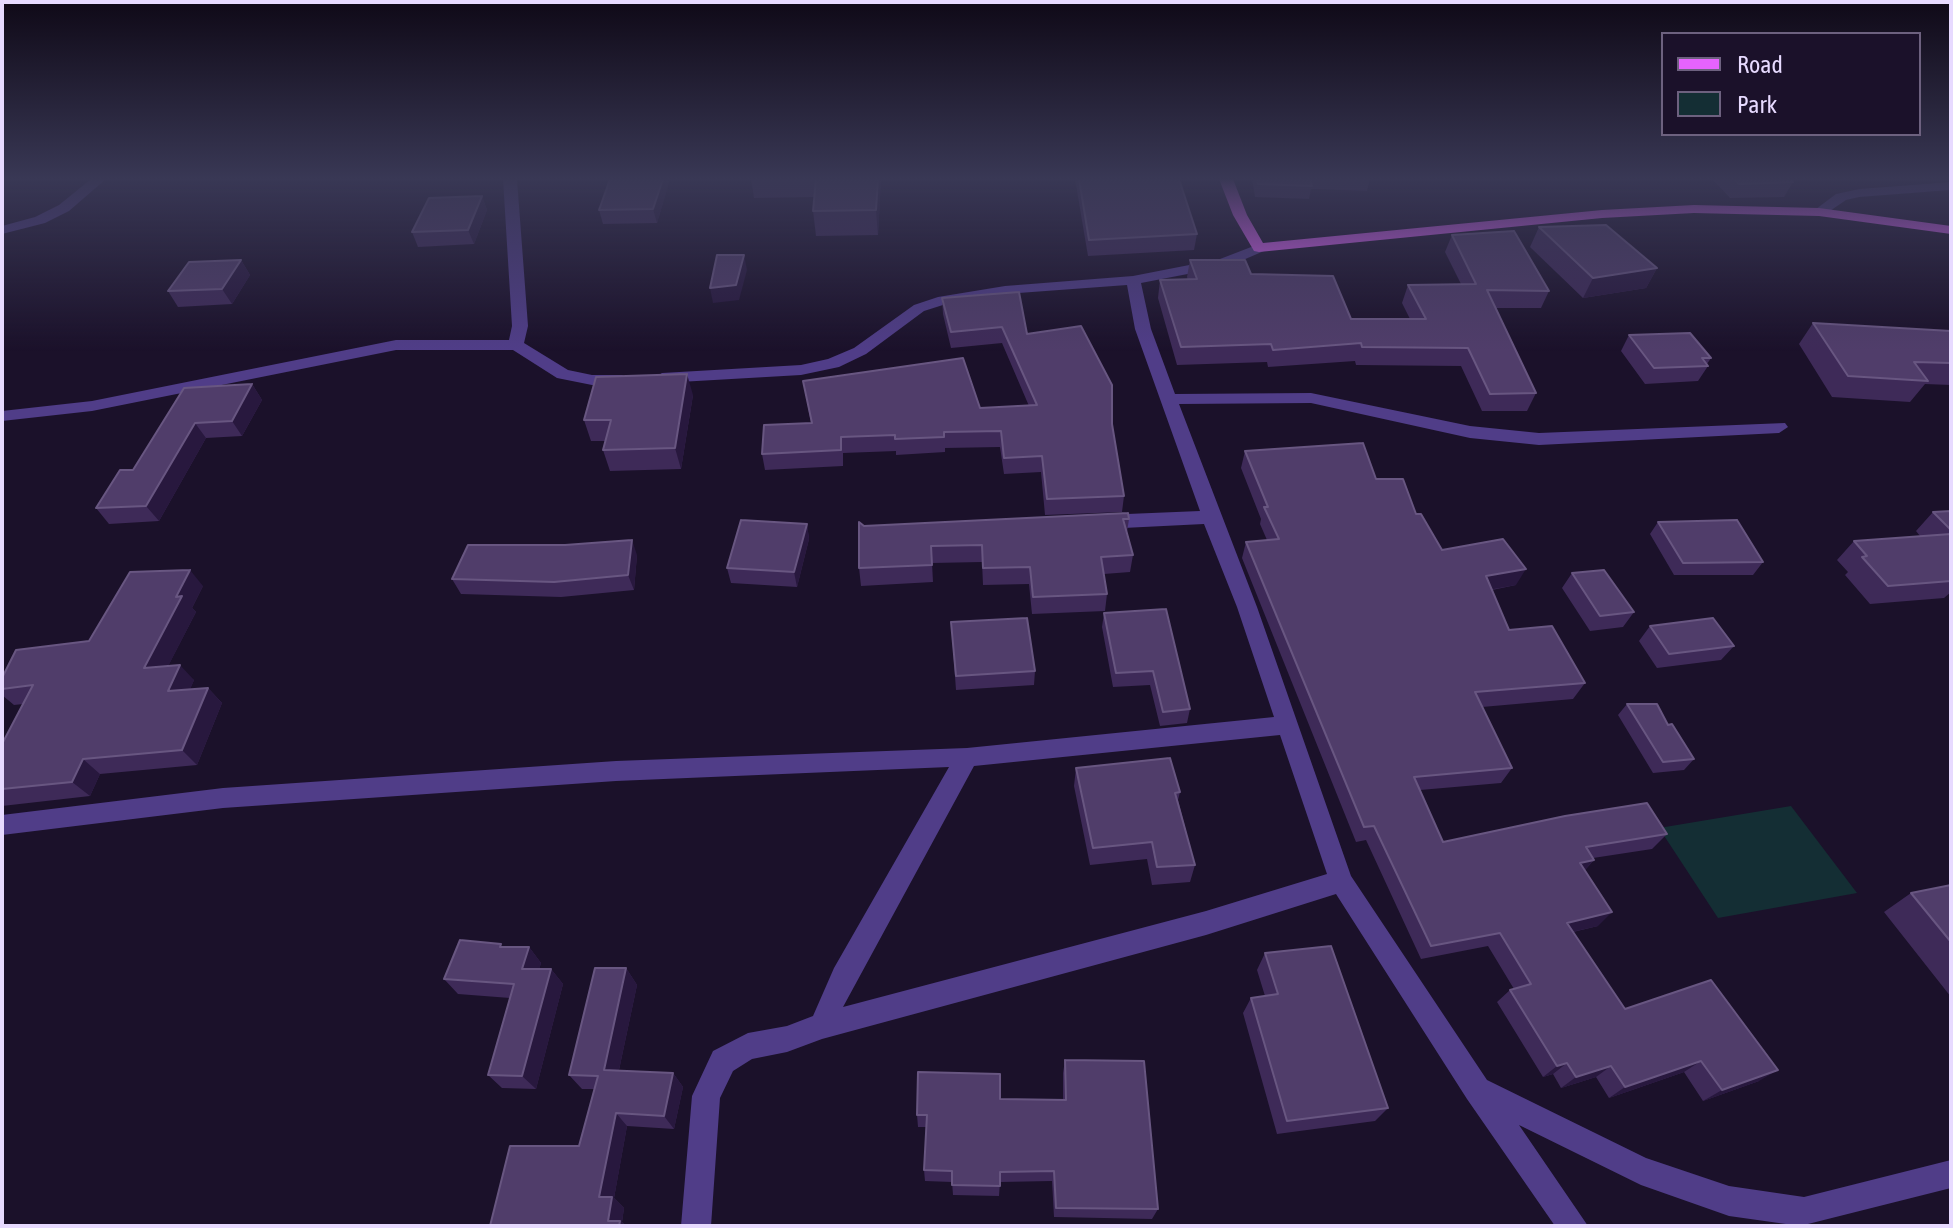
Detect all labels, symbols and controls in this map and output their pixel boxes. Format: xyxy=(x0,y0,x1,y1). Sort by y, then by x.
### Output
legend xyxy=(1661,32,1921,136)
text: Road xyxy=(1737,51,1783,78)
text: Park xyxy=(1737,91,1777,118)

